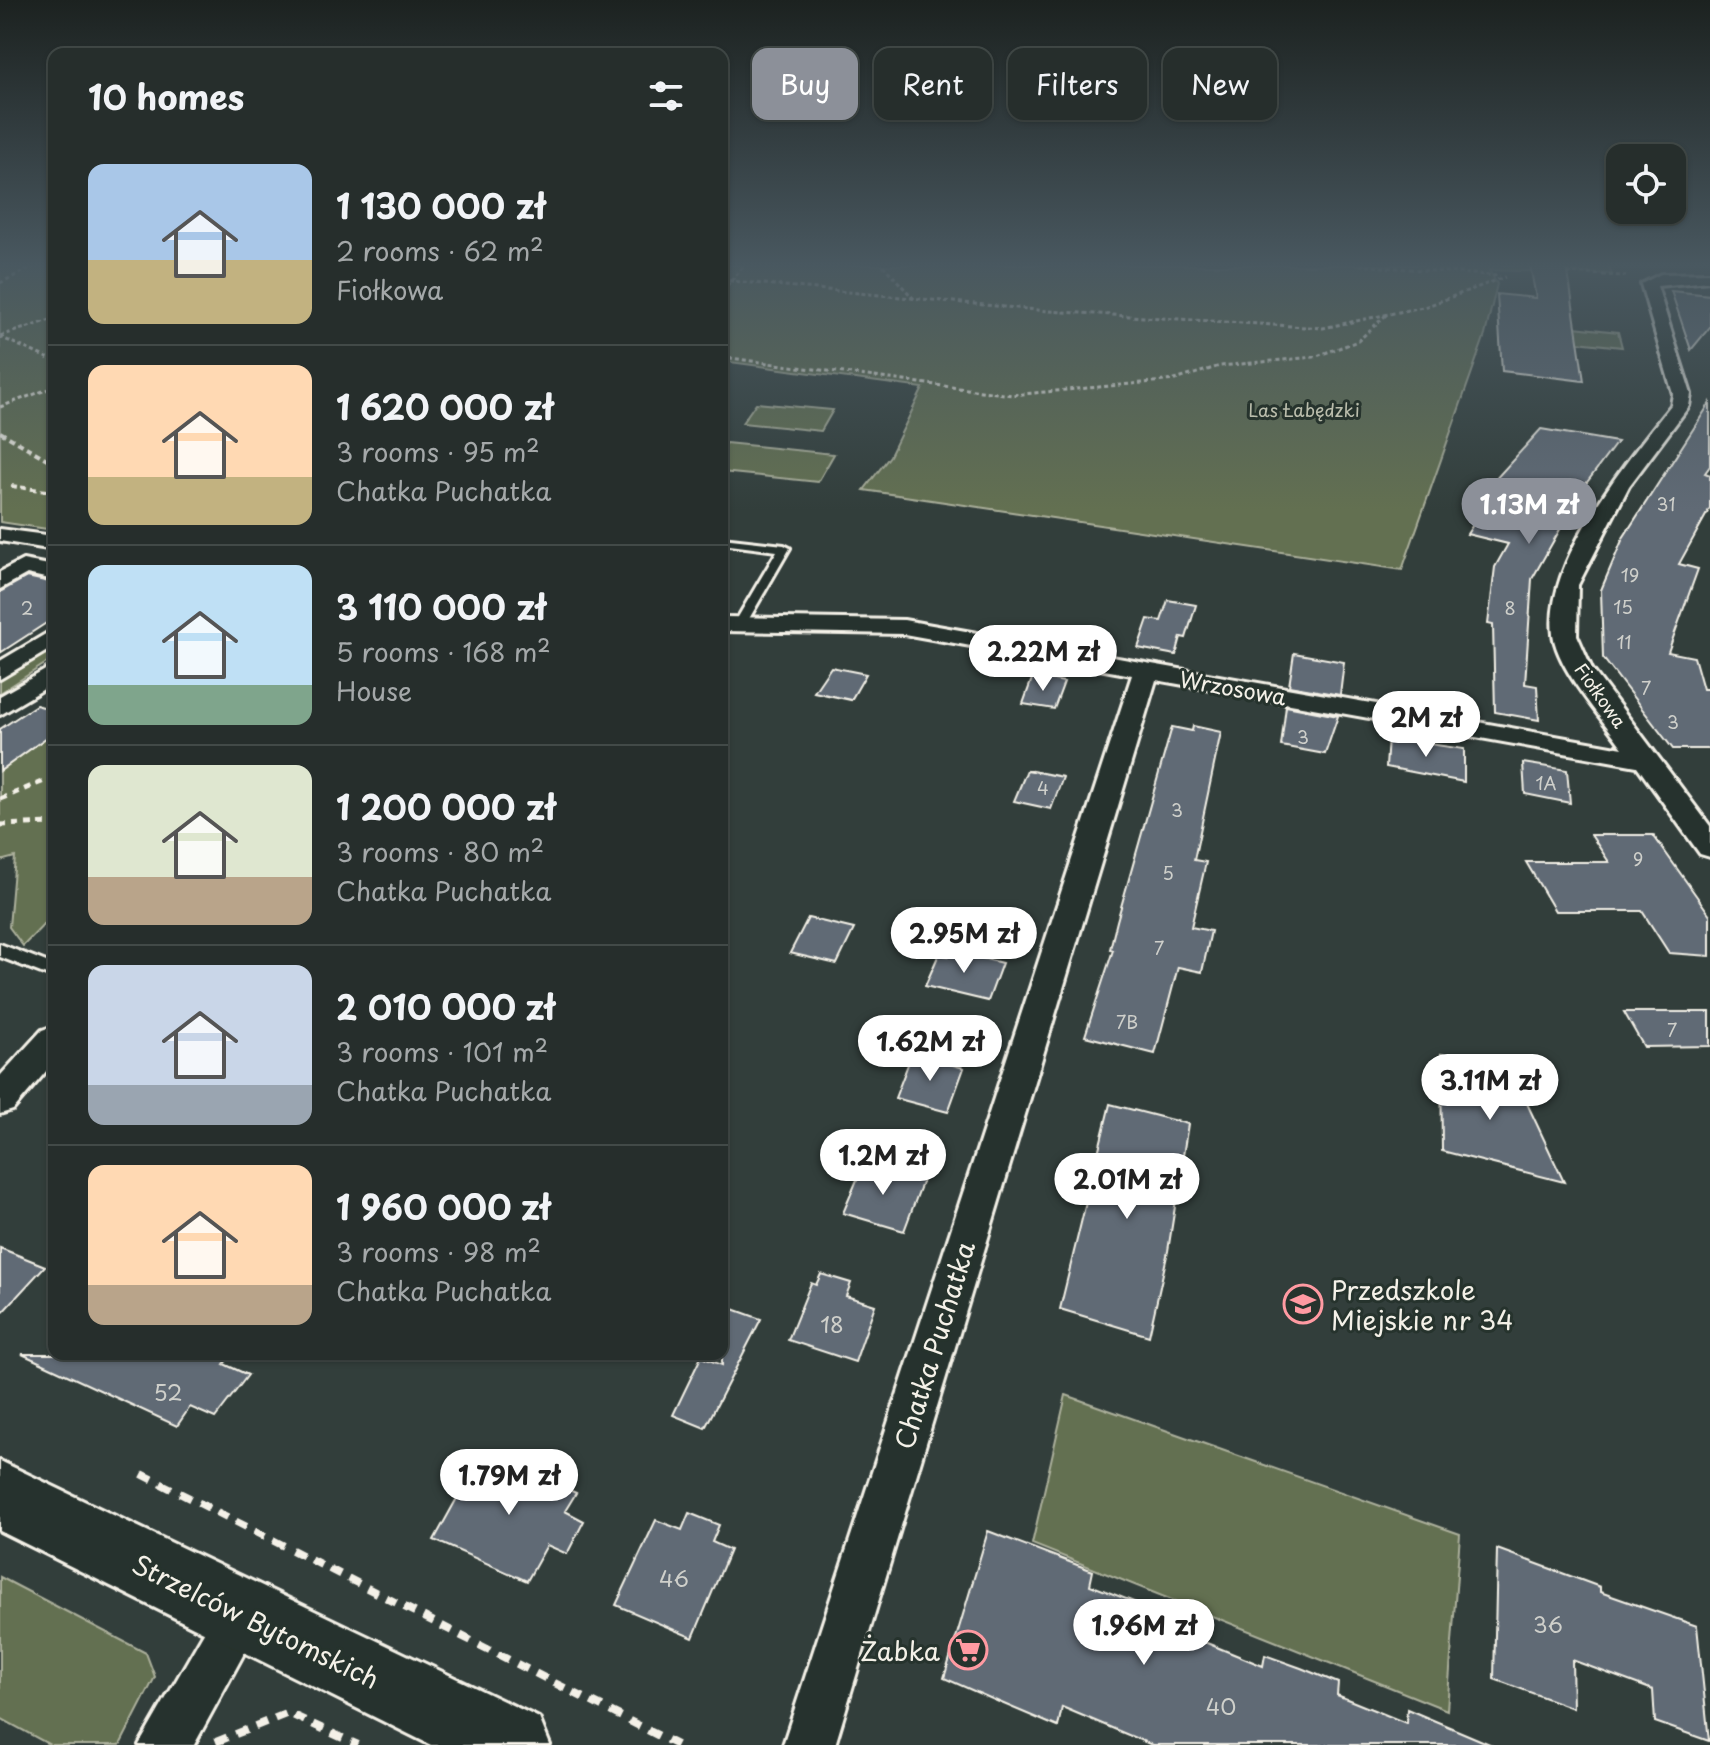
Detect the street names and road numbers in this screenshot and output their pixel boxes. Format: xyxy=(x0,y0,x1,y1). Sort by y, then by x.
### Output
street label: Fiołkowa xyxy=(1569,657,1634,734)
street label: Wrzosowa xyxy=(1177,661,1289,713)
street label: Chatka Puchatka xyxy=(884,1235,984,1454)
street label: Strzelców Bytomskich xyxy=(126,1544,386,1698)

